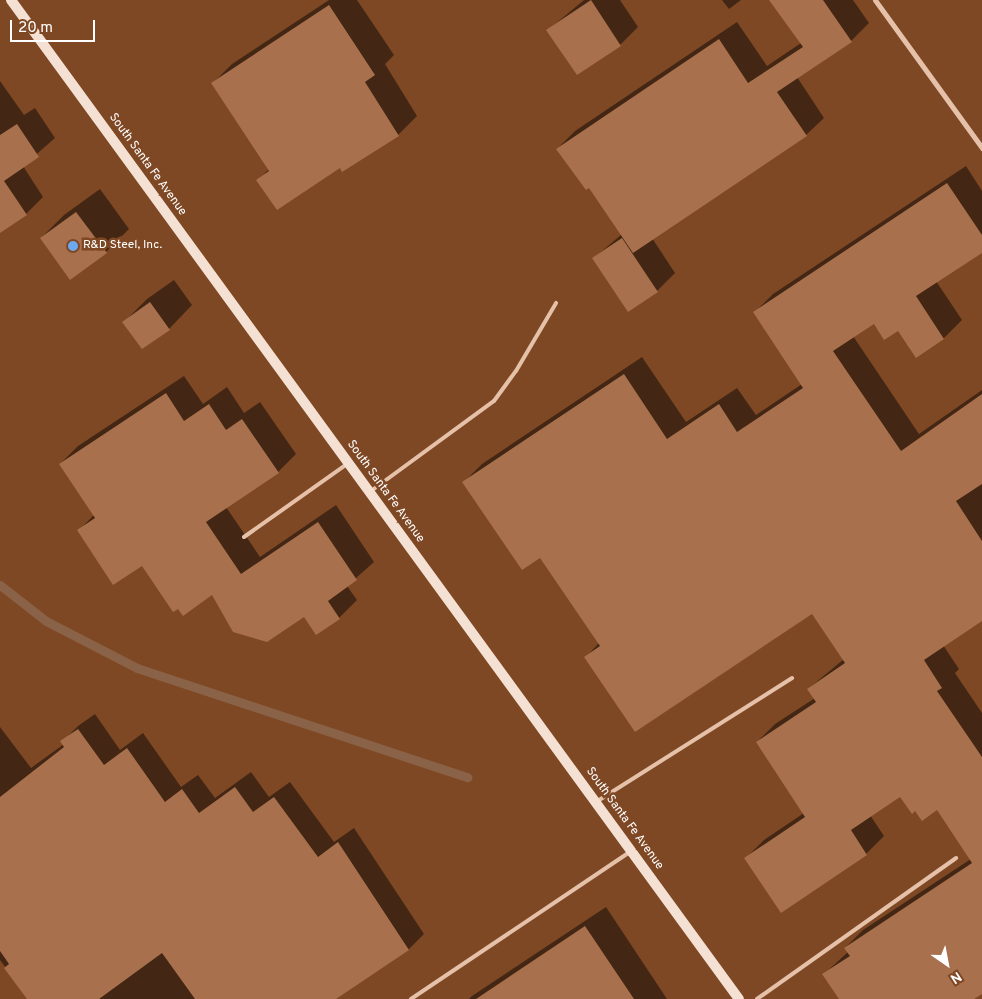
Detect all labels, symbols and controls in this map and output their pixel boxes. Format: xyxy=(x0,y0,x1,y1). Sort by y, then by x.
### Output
scale bar xyxy=(12,10,98,42)
text: 20 m xyxy=(18,19,53,38)
street label: South Santa Fe Avenue xyxy=(105,111,189,219)
place label: R&D Steel, Inc. xyxy=(83,239,162,253)
marker: R&D Steel, Inc. xyxy=(67,240,79,252)
street label: South Santa Fe Avenue xyxy=(343,438,427,546)
street label: South Santa Fe Avenue xyxy=(582,765,666,873)
north arrow xyxy=(922,939,972,989)
text: N xyxy=(947,967,964,987)

